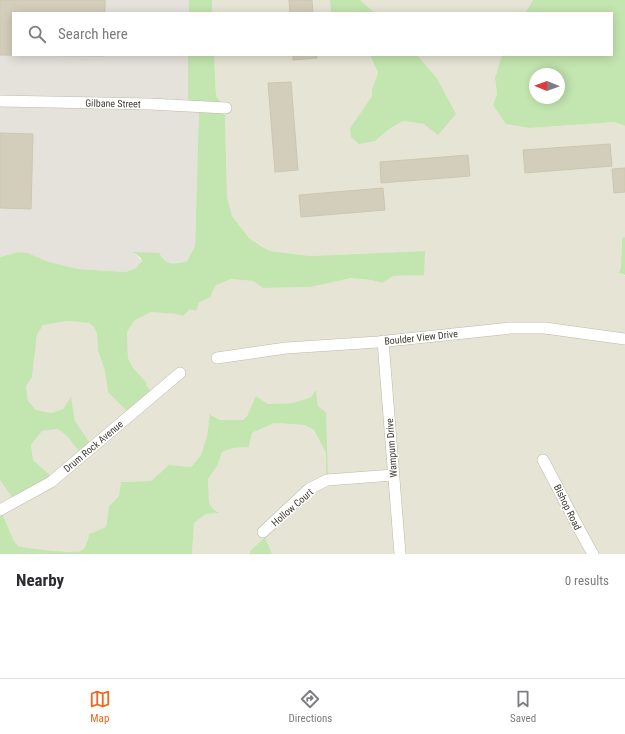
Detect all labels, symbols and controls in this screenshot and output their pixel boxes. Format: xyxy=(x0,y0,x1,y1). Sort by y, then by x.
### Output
search box xyxy=(12,12,613,56)
icon: search xyxy=(26,23,48,45)
text: Search here xyxy=(58,25,128,43)
north arrow xyxy=(529,68,565,104)
street label: Gilbane Street xyxy=(85,98,141,109)
street label: Boulder View Drive xyxy=(384,328,459,347)
street label: Drum Rock Avenue xyxy=(61,418,125,474)
street label: Wampum Drive xyxy=(384,418,399,478)
street label: Bishop Road xyxy=(552,483,583,532)
street label: Hollow Court xyxy=(269,486,315,528)
text: Nearby xyxy=(16,570,64,590)
text: 0 results xyxy=(565,573,609,588)
tab: Map xyxy=(89,688,111,725)
tab: Directions xyxy=(288,688,332,725)
tab: Saved xyxy=(510,688,536,725)

